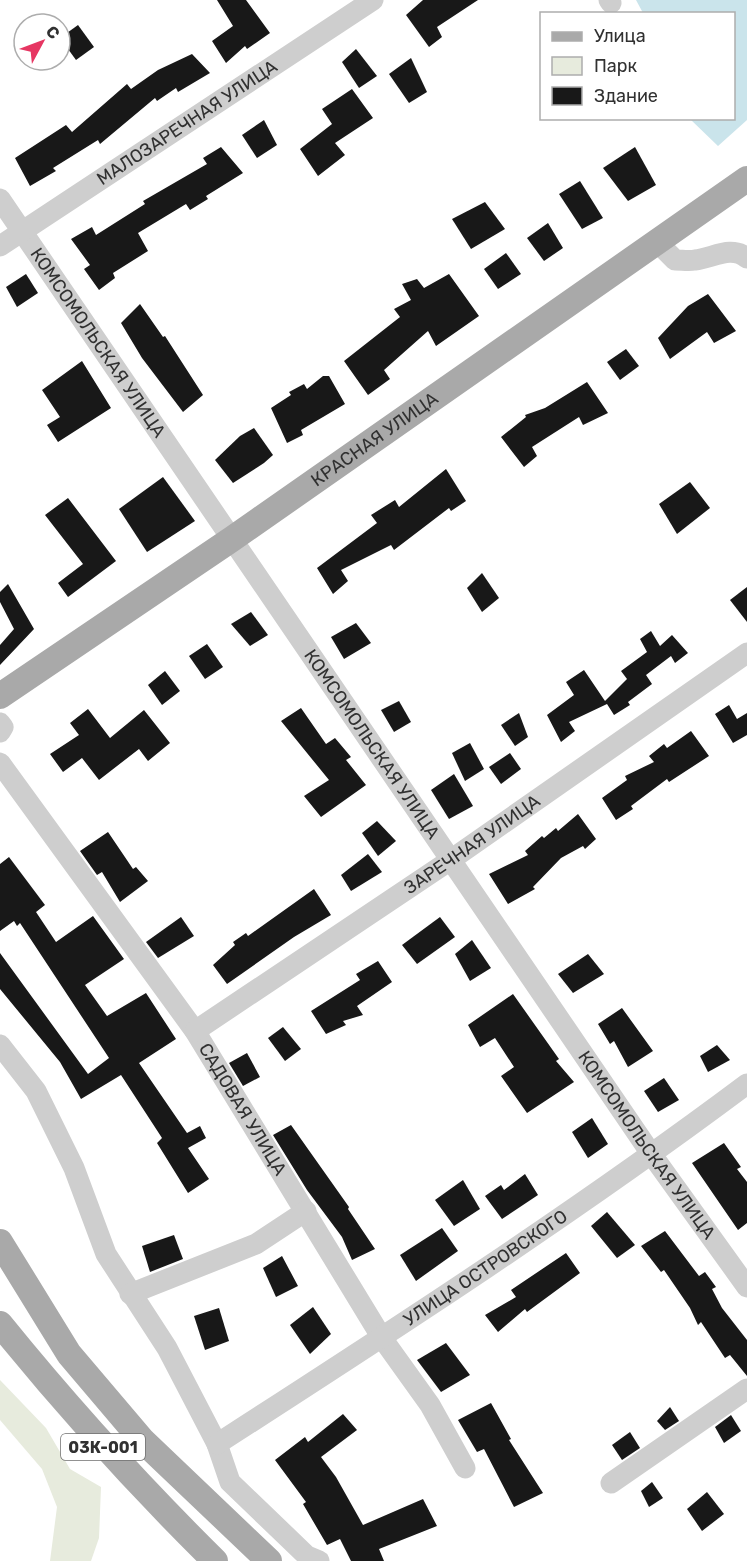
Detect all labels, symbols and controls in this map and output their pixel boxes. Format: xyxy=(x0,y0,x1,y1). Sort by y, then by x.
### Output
north arrow xyxy=(12,12,72,72)
legend xyxy=(540,12,735,120)
text: С xyxy=(42,22,64,43)
text: Улица xyxy=(594,25,646,47)
street label: МАЛОЗАРЕЧНАЯ УЛИЦА xyxy=(93,55,281,190)
text: Парк xyxy=(594,55,638,77)
text: Здание xyxy=(594,85,658,107)
street label: КОМСОМОЛЬСКАЯ УЛИЦА xyxy=(26,244,170,442)
street label: КРАСНАЯ УЛИЦА xyxy=(307,387,442,491)
street label: КОМСОМОЛЬСКАЯ УЛИЦА xyxy=(299,645,444,843)
street label: ЗАРЕЧНАЯ УЛИЦА xyxy=(400,790,544,899)
street label: САДОВАЯ УЛИЦА xyxy=(194,1039,291,1179)
street label: КОМСОМОЛЬСКАЯ УЛИЦА xyxy=(573,1047,720,1244)
street label: УЛИЦА ОСТРОВСКОГО xyxy=(399,1205,572,1331)
road number: 03К-001 xyxy=(61,1434,145,1460)

